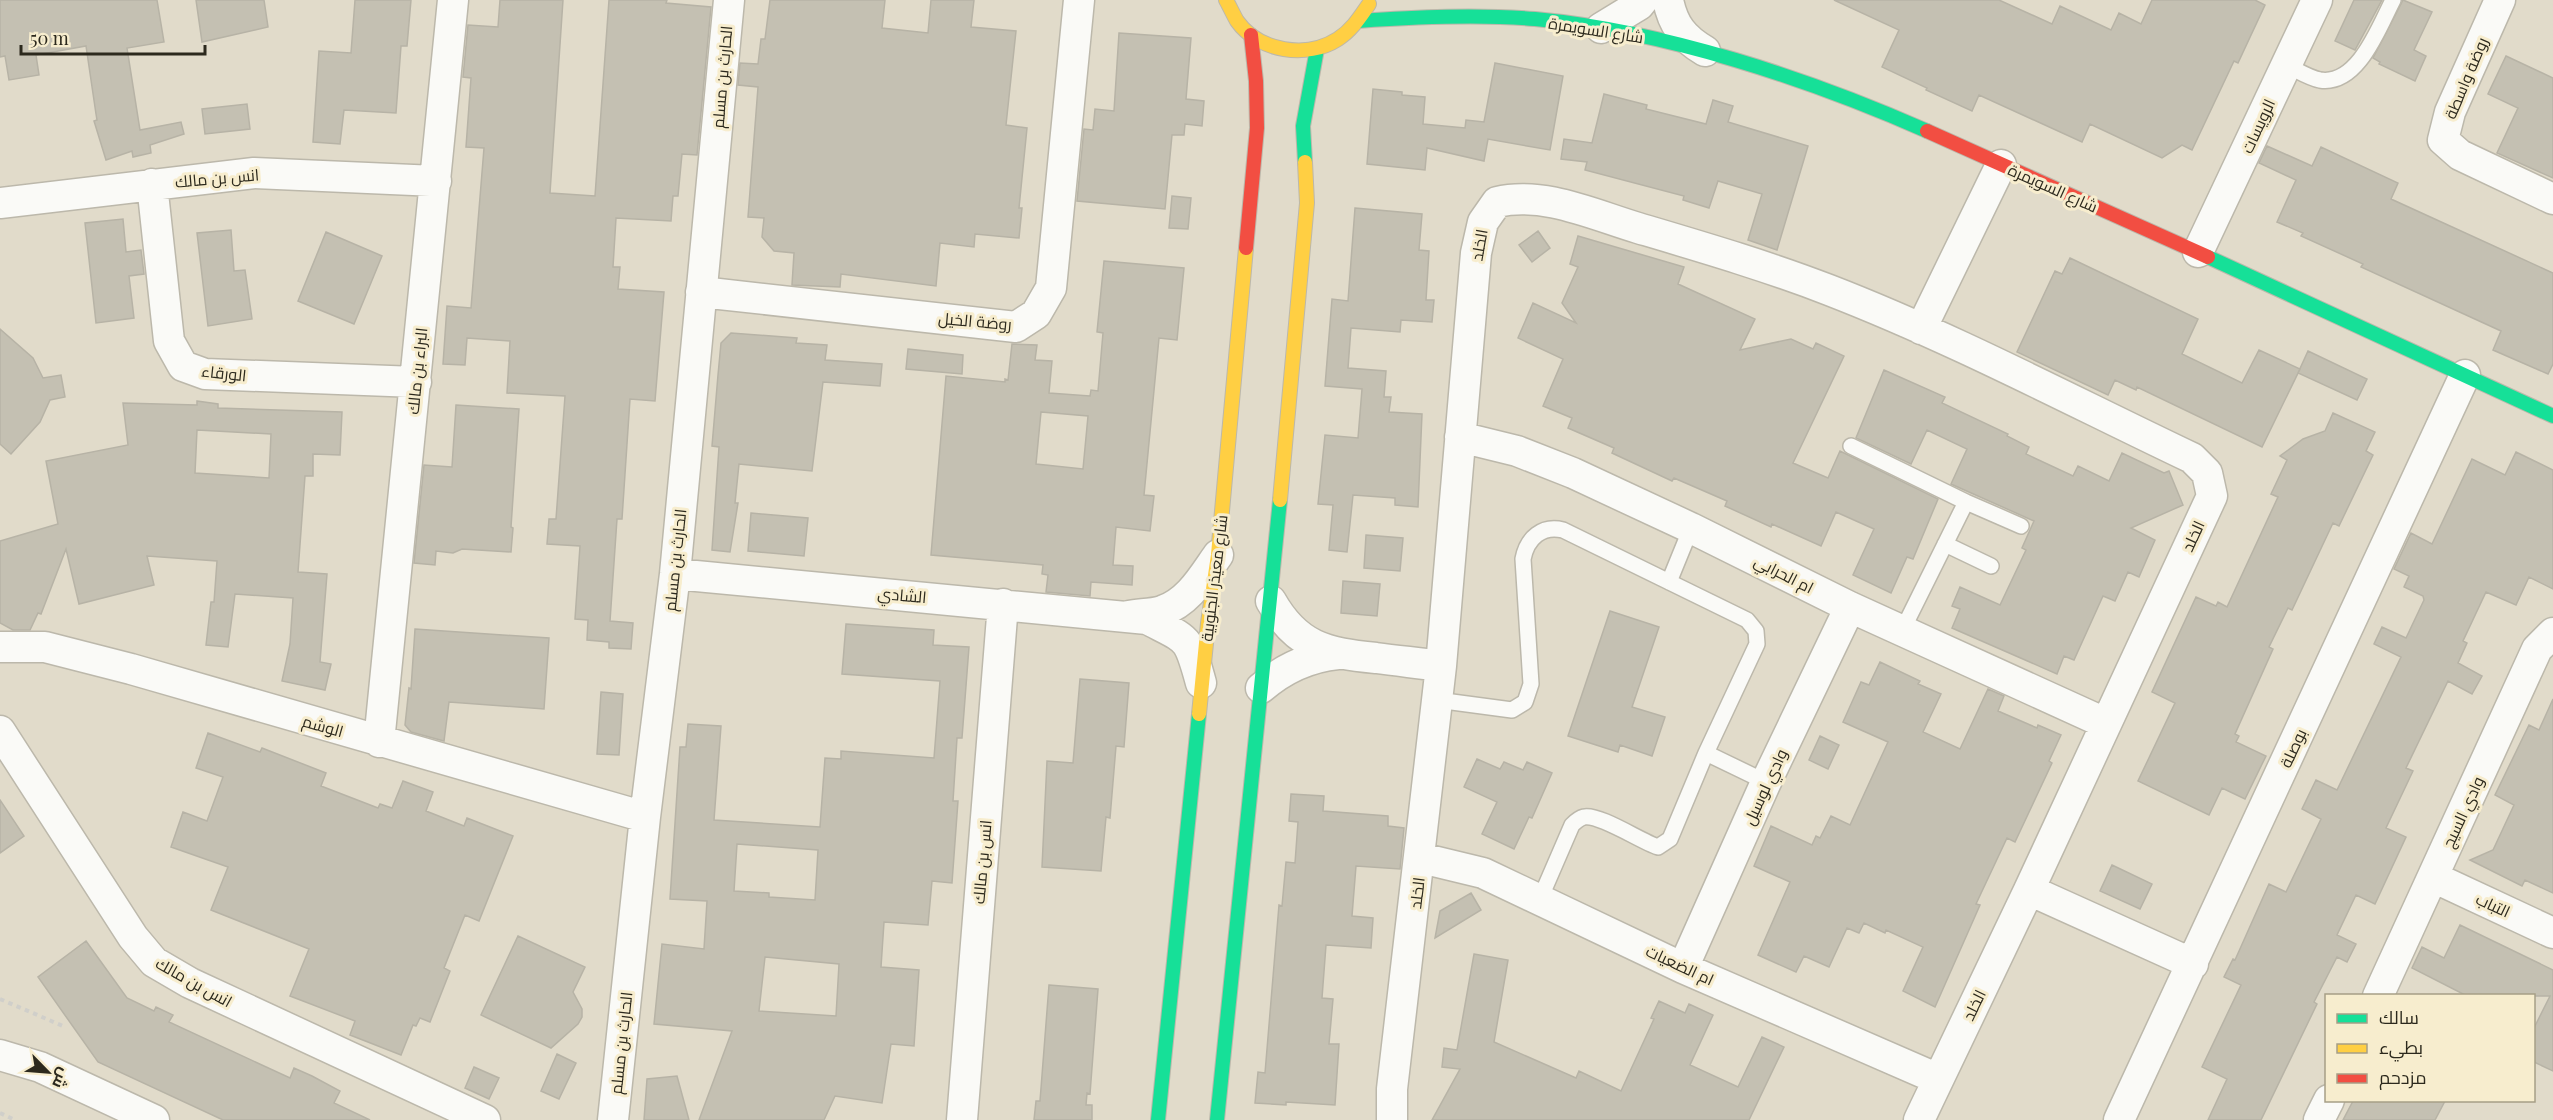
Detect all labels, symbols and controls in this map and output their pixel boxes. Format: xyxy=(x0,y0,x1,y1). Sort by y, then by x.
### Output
street label: شارع السويمرة xyxy=(1547,12,1645,49)
scale bar xyxy=(21,18,206,56)
street label: الحارث بن مسلم xyxy=(707,25,738,129)
text: 50 m xyxy=(30,26,69,50)
street label: روضة واسطة xyxy=(2439,34,2492,122)
street label: الرويسات xyxy=(2236,95,2279,156)
street label: شارع السويمرة xyxy=(2004,158,2101,218)
street label: انس بن مالك xyxy=(174,163,260,193)
street label: الخلد xyxy=(1465,227,1492,262)
street label: روضة الخيل xyxy=(937,307,1013,335)
street label: البراء بن مالك xyxy=(402,327,432,415)
street label: الورقاء xyxy=(200,360,248,385)
street label: الحارث بن مسلم xyxy=(659,508,692,612)
street label: شارع معيذر الجنوبية xyxy=(1195,513,1234,643)
street label: الخلد xyxy=(2176,517,2209,555)
street label: ام الحرابي xyxy=(1749,550,1818,601)
street label: الشادي xyxy=(876,582,927,611)
street label: الوشم xyxy=(300,710,346,743)
street label: بوصلة xyxy=(2274,725,2311,771)
street label: وادي لوسيل xyxy=(1738,745,1795,830)
street label: وادي السيج xyxy=(2437,773,2492,852)
street label: انس بن مالك xyxy=(967,819,997,905)
street label: الخلد xyxy=(1404,876,1429,910)
street label: التباب xyxy=(2473,888,2514,922)
street label: ام الضعيات xyxy=(1642,940,1718,991)
street label: انس بن مالك xyxy=(152,952,236,1012)
street label: الخلد xyxy=(1957,986,1990,1024)
street label: الحارث بن مسلم xyxy=(605,991,638,1095)
legend xyxy=(2325,994,2535,1102)
text: سالك xyxy=(2379,1005,2419,1029)
text: بطيء xyxy=(2379,1035,2423,1062)
north arrow xyxy=(18,1042,78,1102)
text: ش xyxy=(48,1065,76,1092)
text: مزدحم xyxy=(2379,1065,2427,1090)

